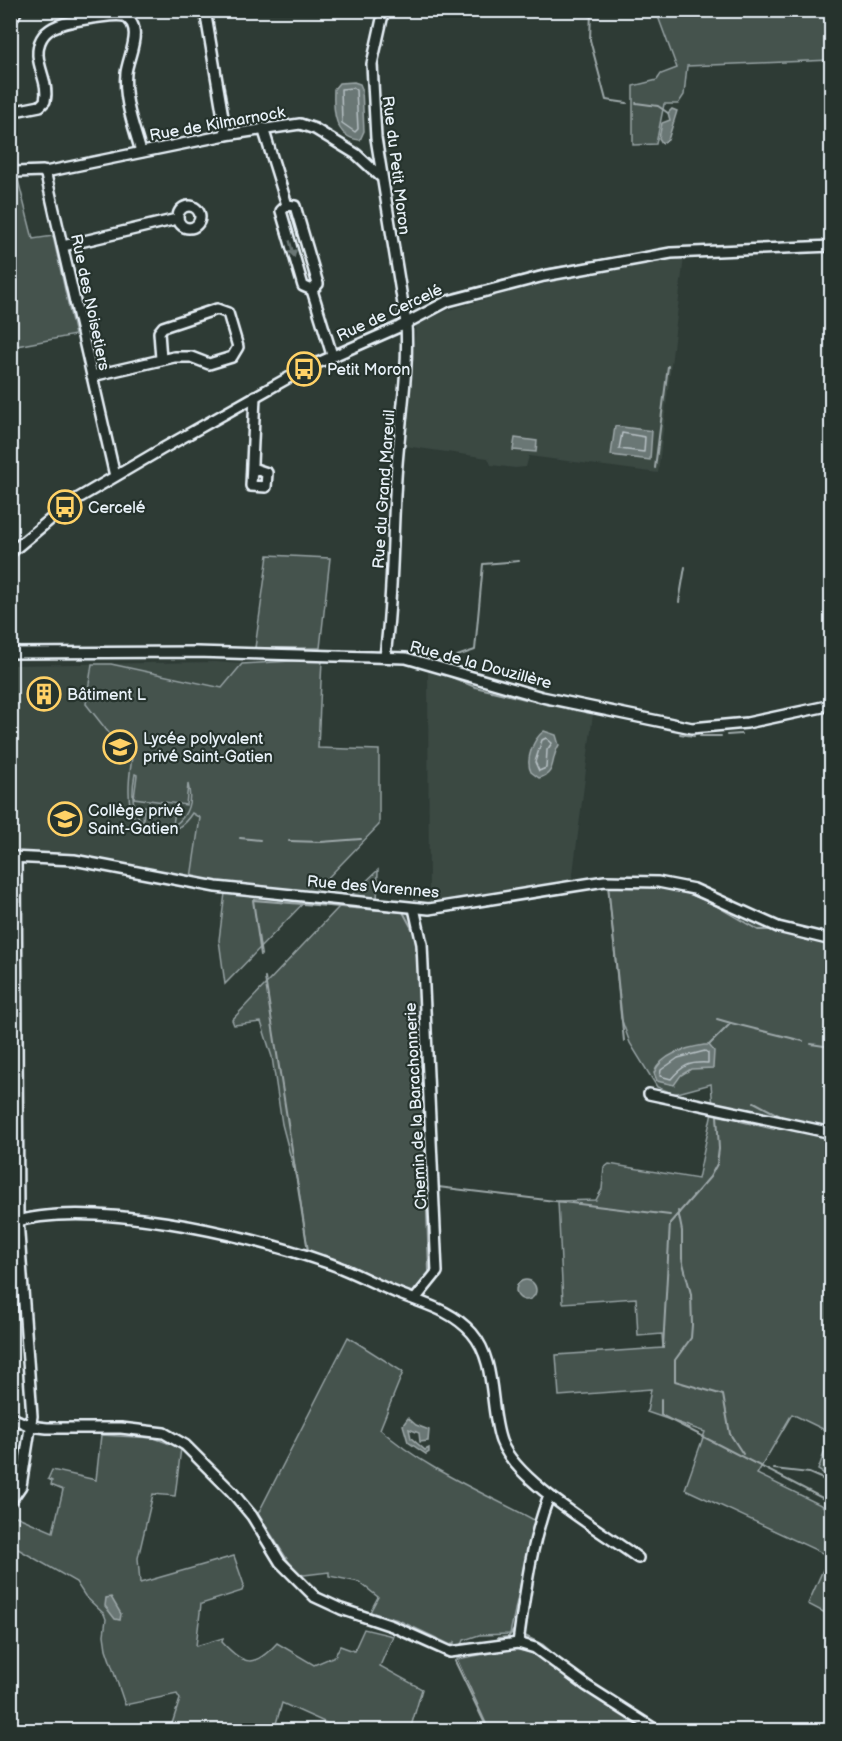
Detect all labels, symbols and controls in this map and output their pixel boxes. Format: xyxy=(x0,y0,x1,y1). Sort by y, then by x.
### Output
street label: Rue du Petit Moron xyxy=(378,95,413,236)
street label: Rue de Kilmarnock xyxy=(148,103,287,146)
street label: Rue des Noisetiers xyxy=(66,232,113,372)
one-way arrow xyxy=(288,240,297,258)
street label: Rue de Cercelé xyxy=(334,280,446,346)
bus stop icon: Petit Moron xyxy=(286,351,322,387)
place label: Petit Moron xyxy=(327,361,410,380)
street label: Rue du Grand Mareuil xyxy=(369,409,400,569)
bus stop icon: Cercelé xyxy=(47,489,83,525)
place label: Cercelé xyxy=(88,499,146,518)
street label: Rue de la Douzillère xyxy=(408,637,554,694)
building icon: Bâtiment L xyxy=(26,676,62,712)
place label: Bâtiment L xyxy=(67,686,147,705)
school or university icon: Lycée polyvalent privé Saint-Gatien xyxy=(102,729,138,765)
place label: Lycée polyvalent privé Saint-Gatien xyxy=(143,730,273,767)
school or university icon: Collège privé Saint-Gatien xyxy=(47,801,83,837)
place label: Collège privé Saint-Gatien xyxy=(88,802,184,839)
street label: Rue des Varennes xyxy=(306,872,440,903)
street label: Chemin de la Barachonnerie xyxy=(402,1001,431,1210)

